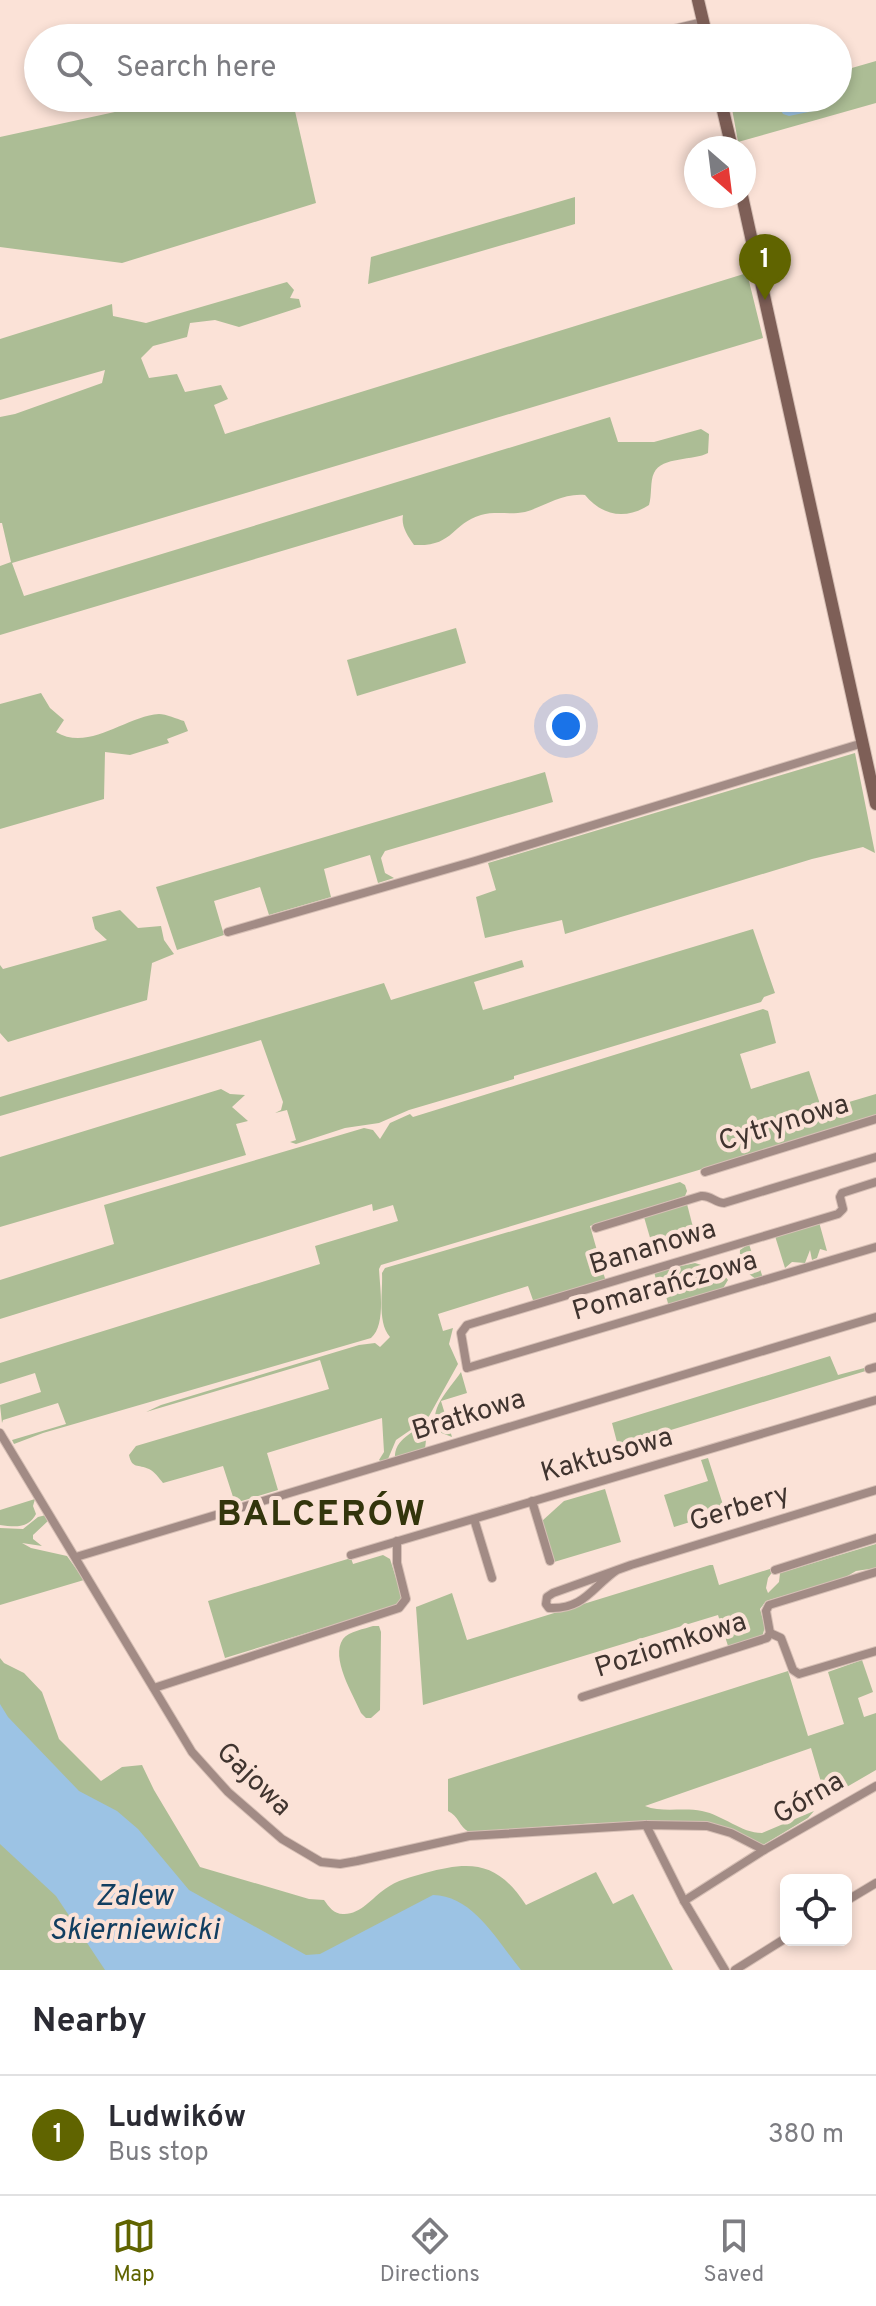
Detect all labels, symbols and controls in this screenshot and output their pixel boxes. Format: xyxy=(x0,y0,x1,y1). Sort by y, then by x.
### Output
search box xyxy=(24,24,852,112)
icon: search xyxy=(52,46,96,90)
text: Search here xyxy=(116,50,276,87)
north arrow xyxy=(684,136,756,208)
pin: 1 xyxy=(739,234,791,300)
your location xyxy=(546,706,586,746)
street label: Cytrynowa xyxy=(714,1087,854,1161)
street label: Bananowa xyxy=(585,1212,721,1284)
street label: Pomarańczowa xyxy=(568,1243,762,1331)
street label: Bratkowa xyxy=(408,1382,530,1450)
street label: Kaktusowa xyxy=(537,1420,677,1492)
street label: Gerbery xyxy=(686,1477,794,1541)
district label: BALCERÓW xyxy=(217,1491,427,1539)
street label: Poziomkowa xyxy=(591,1605,751,1687)
street label: Gajowa xyxy=(207,1735,299,1825)
street label: Górna xyxy=(767,1764,851,1834)
map controls xyxy=(780,1874,852,1946)
button: locate xyxy=(780,1874,852,1946)
water label: Zalew Skierniewicki xyxy=(49,1879,221,1950)
text: Nearby xyxy=(32,2001,147,2044)
text: Ludwików xyxy=(108,2100,246,2137)
text: 1 xyxy=(53,2119,63,2152)
text: 380 m xyxy=(768,2119,844,2152)
text: Bus stop xyxy=(108,2137,209,2170)
tab: Map xyxy=(112,2214,156,2289)
tab: Directions xyxy=(380,2214,480,2289)
tab: Saved xyxy=(704,2214,764,2289)

